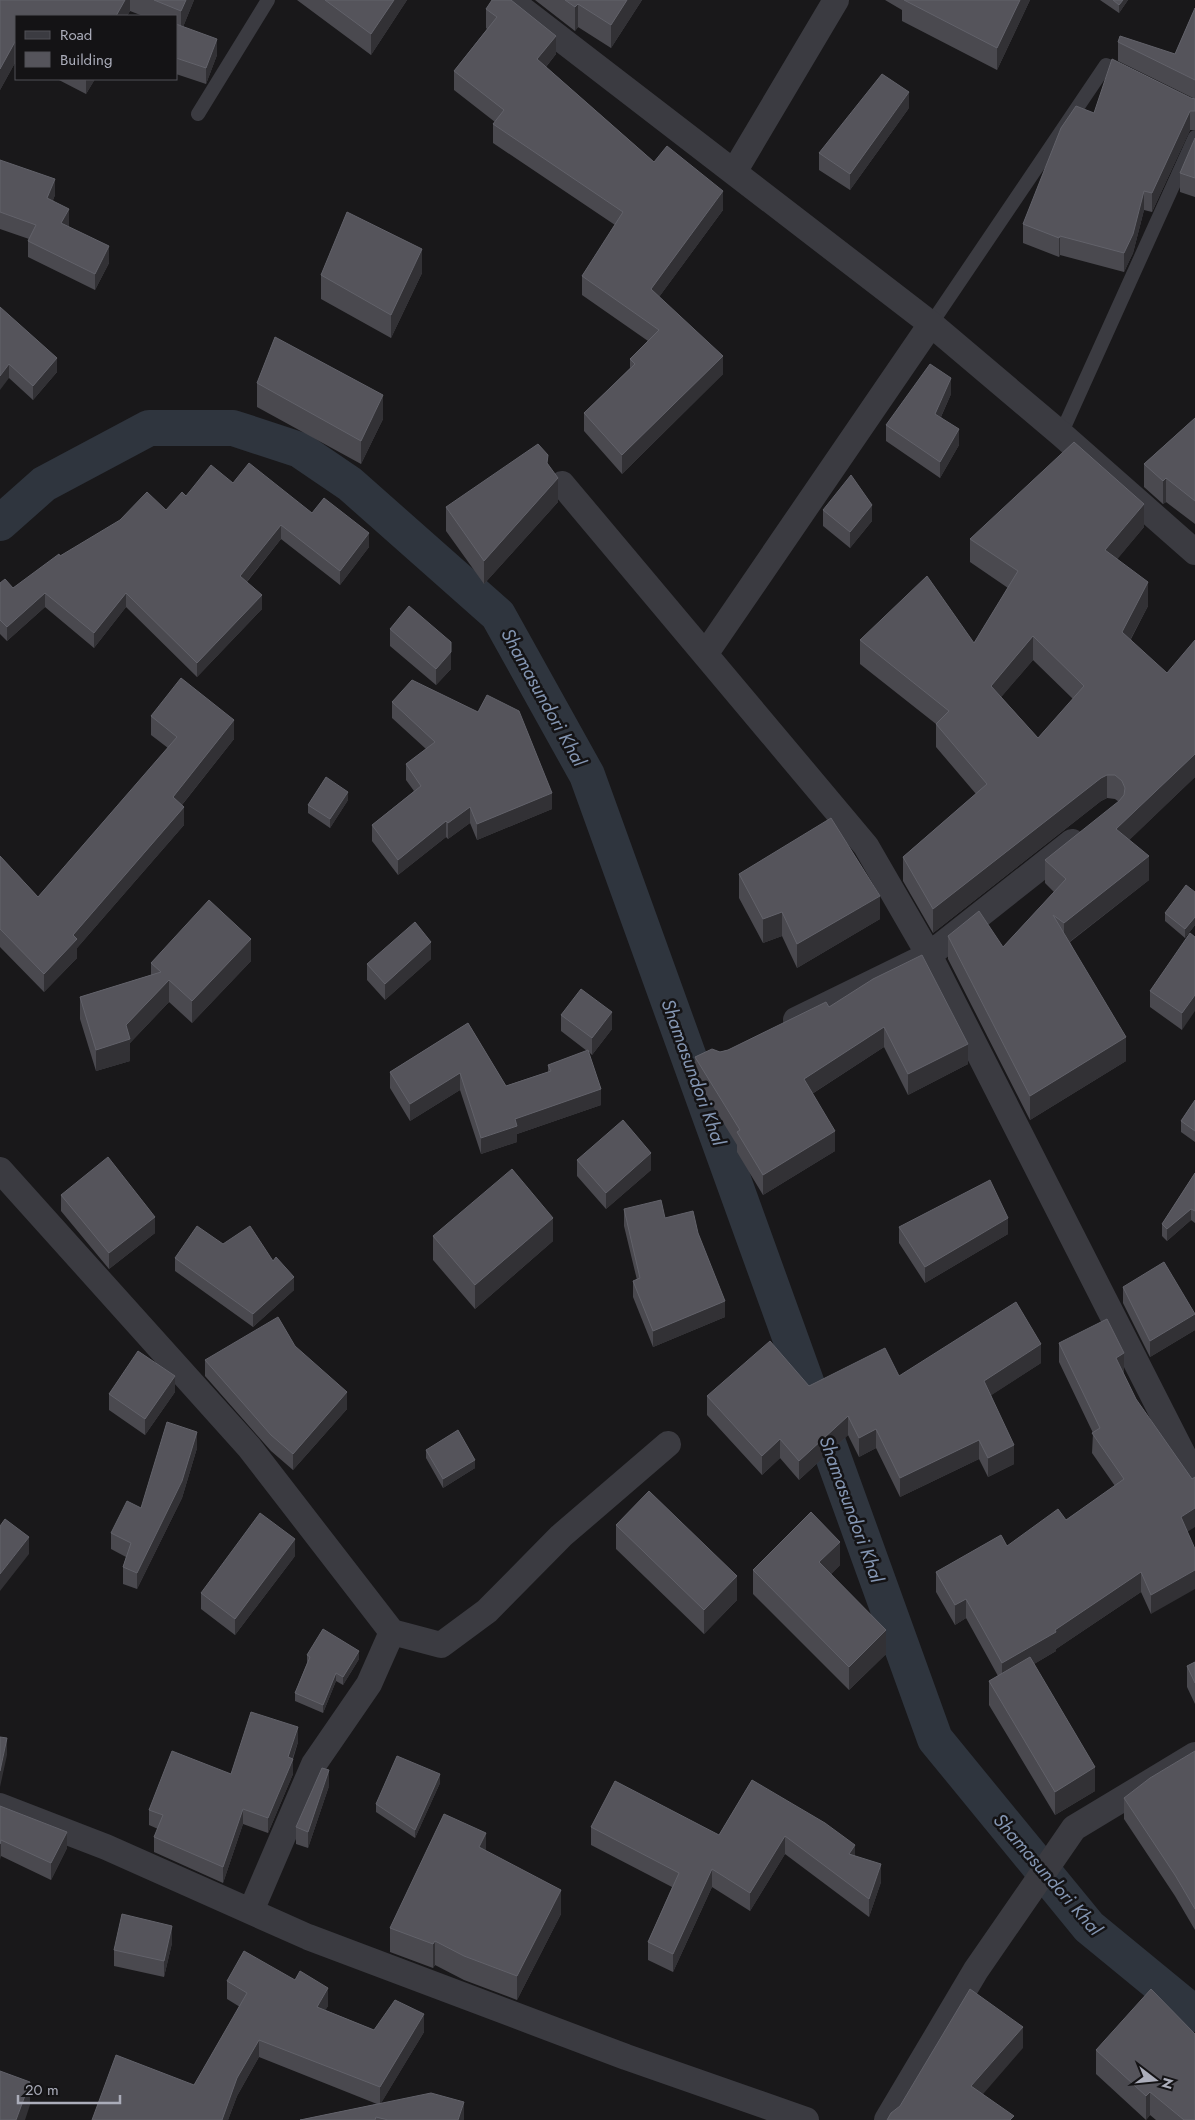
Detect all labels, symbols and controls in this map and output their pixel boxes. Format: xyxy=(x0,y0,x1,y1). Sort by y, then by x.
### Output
legend xyxy=(15,15,178,80)
text: Road xyxy=(60,24,92,46)
text: Building xyxy=(60,49,112,71)
water label: Shamasundori Khal xyxy=(494,623,593,772)
water label: Shamasundori Khal xyxy=(654,995,733,1150)
water label: Shamasundori Khal xyxy=(812,1432,891,1587)
water label: Shamasundori Khal xyxy=(987,1807,1109,1942)
north arrow xyxy=(1130,2055,1180,2105)
scale bar xyxy=(18,2072,120,2104)
text: N xyxy=(1156,2075,1179,2092)
text: 20 m xyxy=(25,2079,59,2101)

